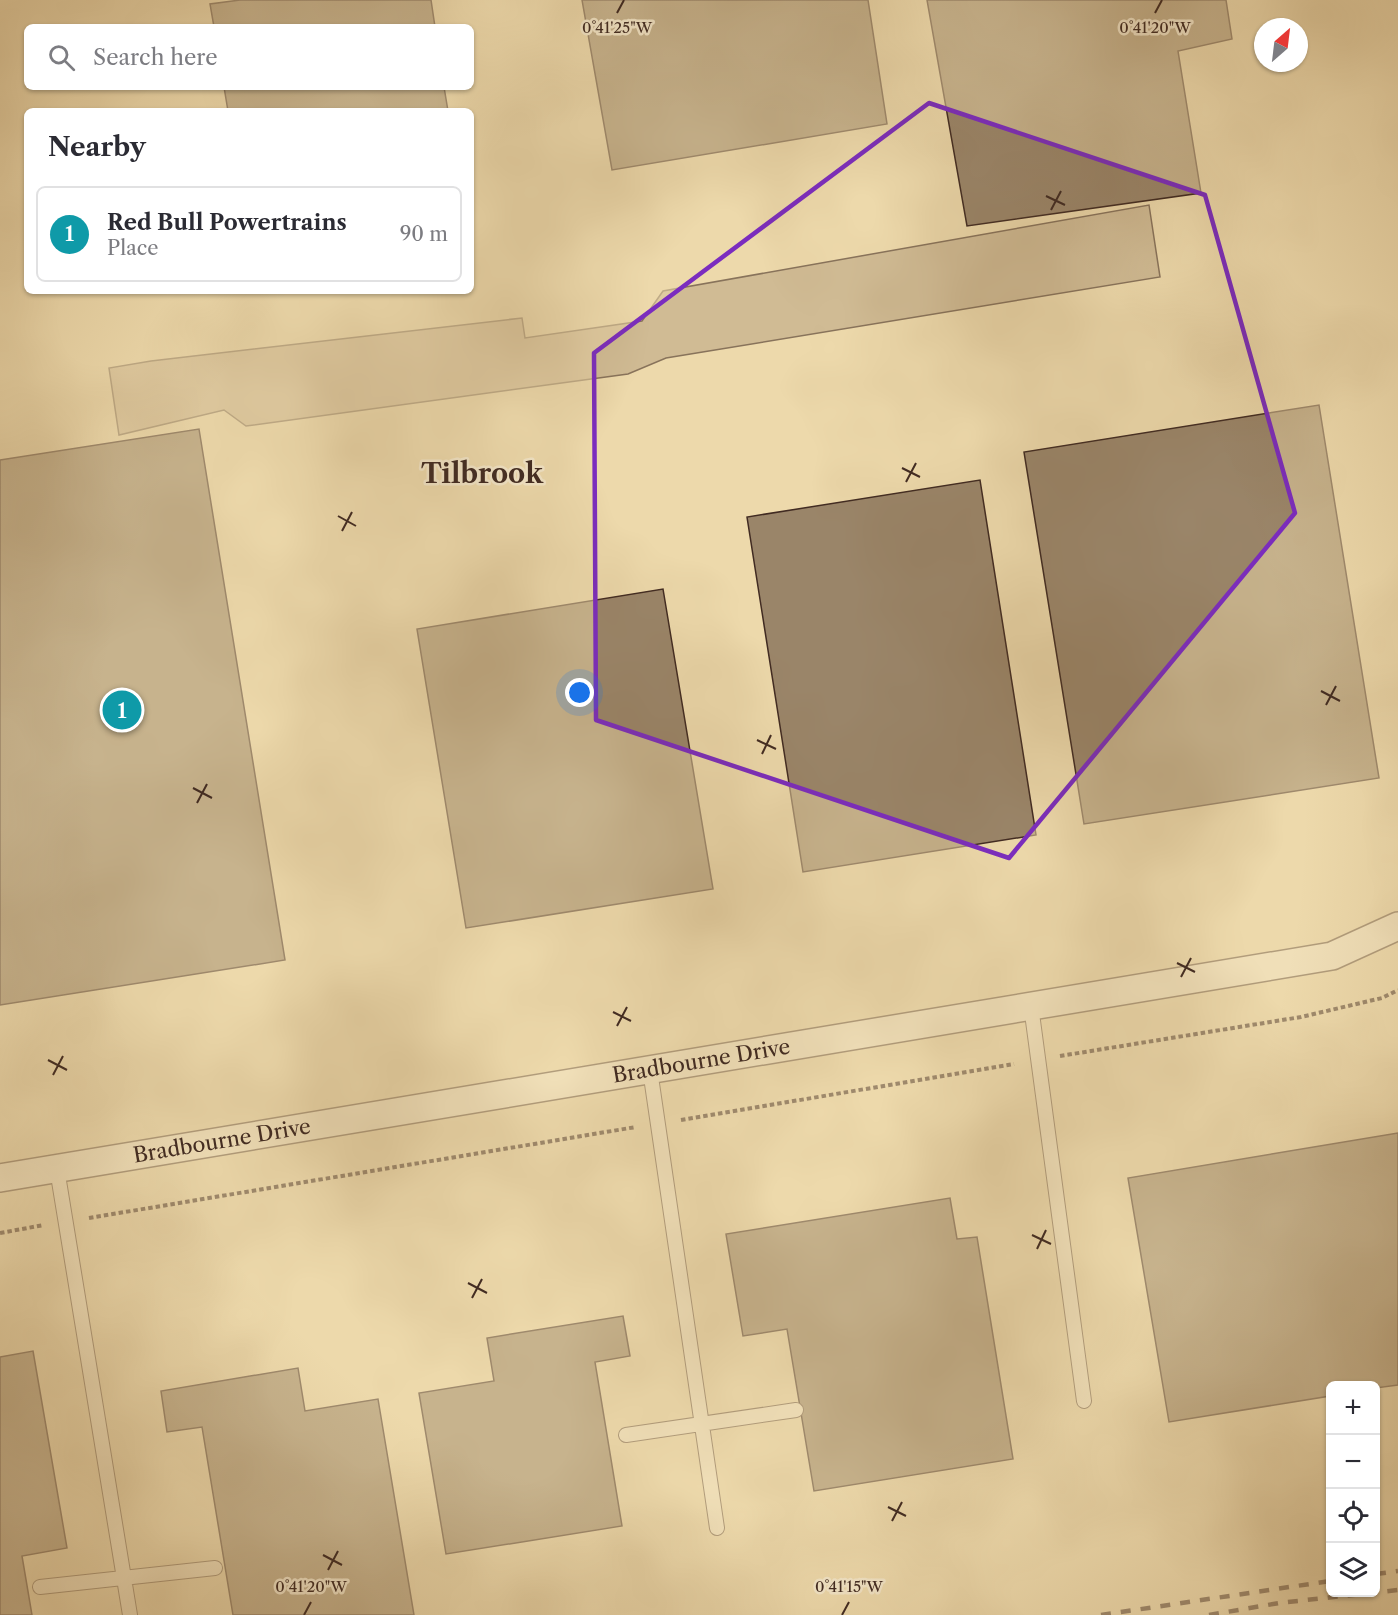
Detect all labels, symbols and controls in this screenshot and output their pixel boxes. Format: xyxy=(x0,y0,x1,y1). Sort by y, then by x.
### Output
text: 0°41'25"W xyxy=(582,18,653,37)
text: 0°41'20"W xyxy=(1119,18,1191,37)
north arrow xyxy=(1254,18,1308,72)
search box xyxy=(24,24,474,90)
icon: search xyxy=(45,41,78,74)
text: Search here xyxy=(93,44,218,71)
text: Nearby xyxy=(48,131,146,163)
text: Red Bull Powertrains xyxy=(107,209,347,236)
text: 1 xyxy=(65,222,74,246)
text: 90 m xyxy=(400,222,448,246)
text: Place xyxy=(107,236,158,260)
district label: Tilbrook xyxy=(421,457,544,490)
your location xyxy=(565,678,594,707)
pin: 1 xyxy=(102,688,142,732)
street label: Bradbourne Drive xyxy=(611,1034,792,1088)
street label: Bradbourne Drive xyxy=(131,1113,313,1168)
map controls xyxy=(1326,1381,1380,1597)
button: + xyxy=(1326,1381,1380,1435)
button: − xyxy=(1326,1435,1380,1489)
button: locate xyxy=(1326,1489,1380,1543)
button: layers xyxy=(1326,1543,1380,1597)
text: 0°41'20"W xyxy=(275,1577,347,1596)
text: 0°41'15"W xyxy=(815,1577,884,1596)

